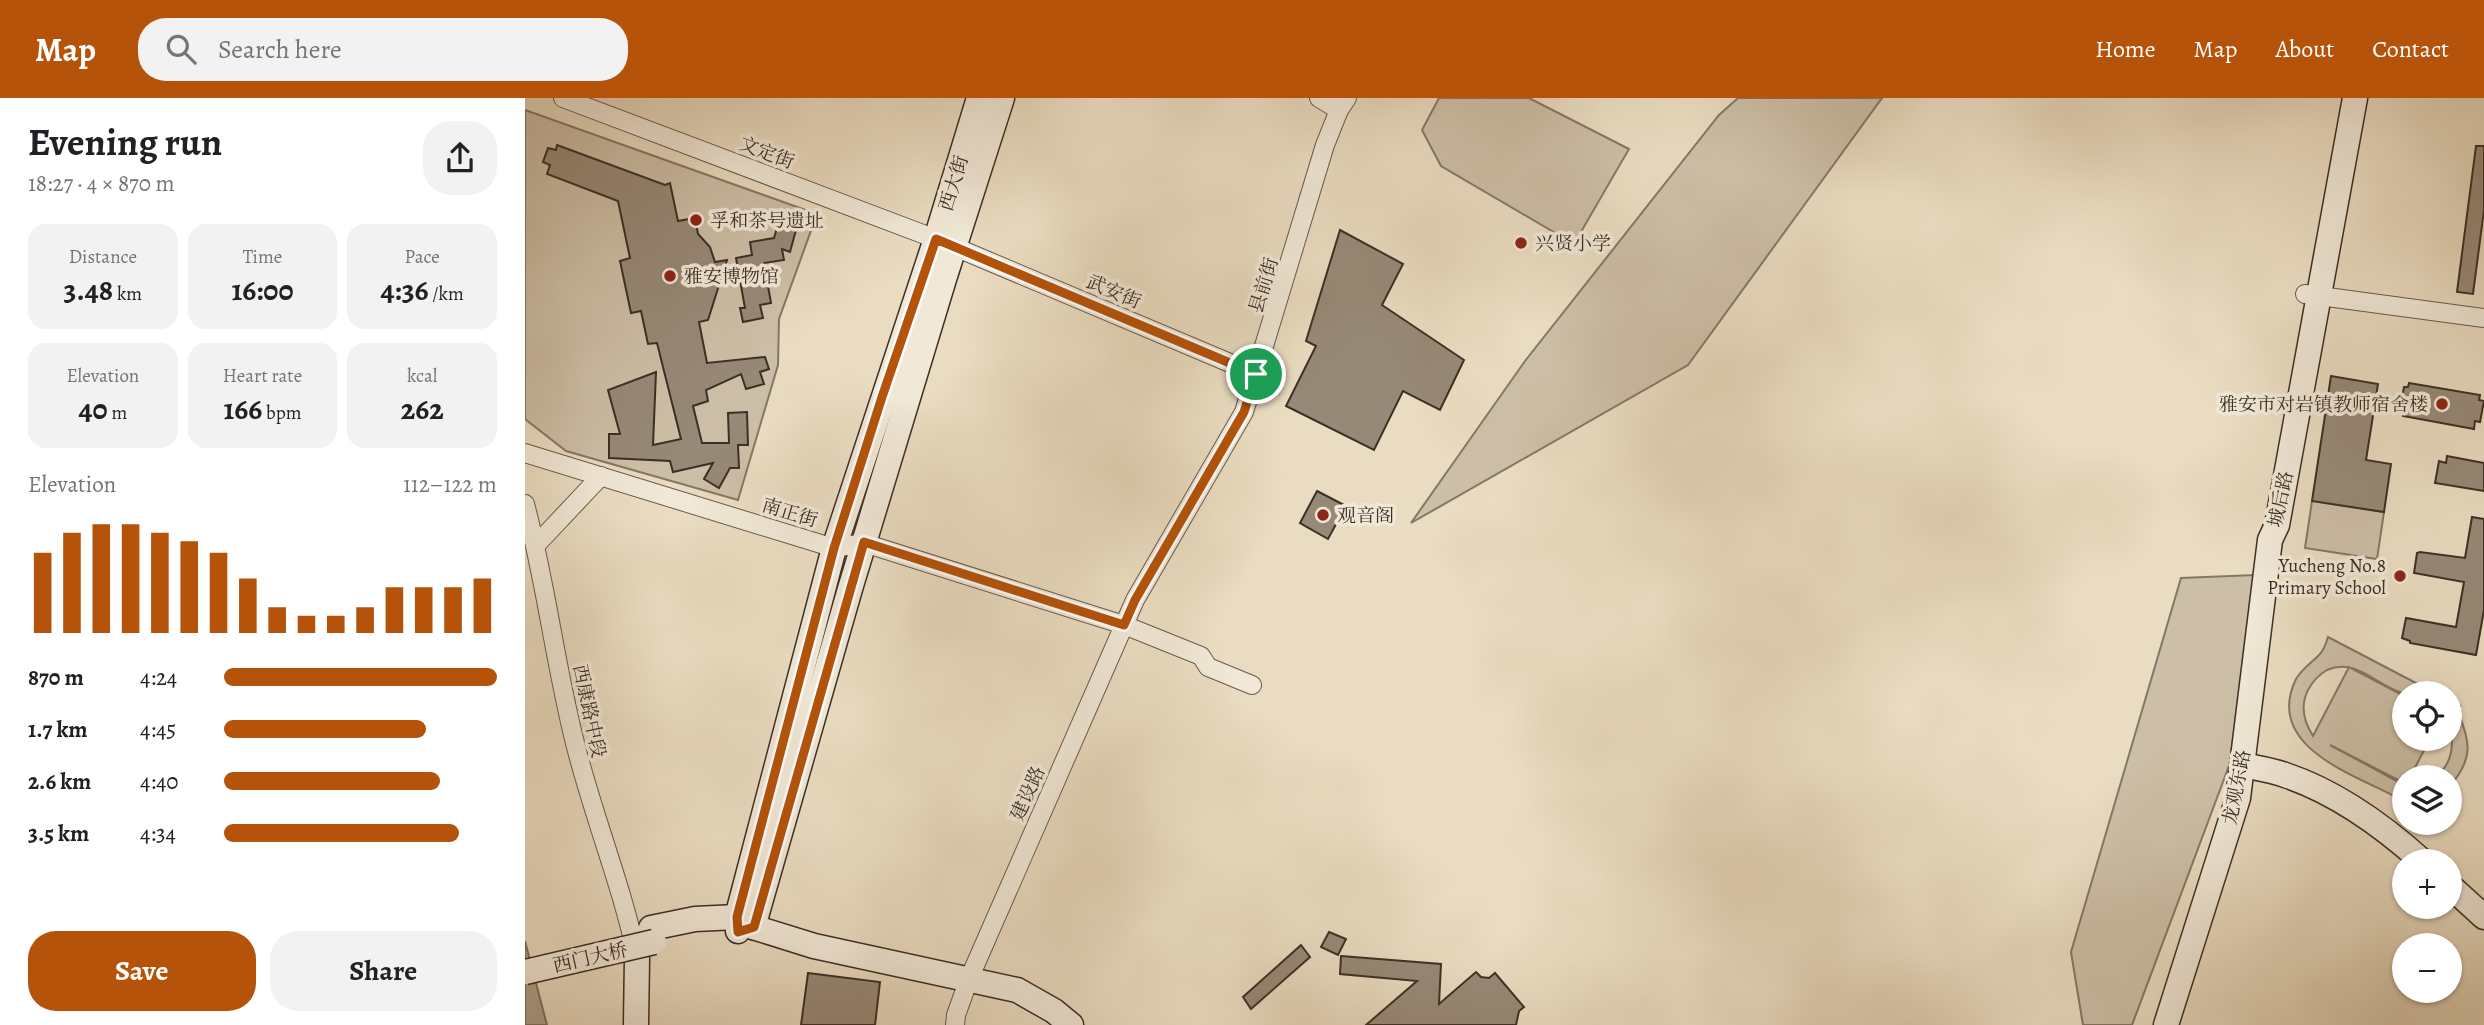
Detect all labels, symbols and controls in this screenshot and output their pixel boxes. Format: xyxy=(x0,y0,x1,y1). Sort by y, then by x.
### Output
search box xyxy=(138,18,628,81)
text: Map xyxy=(35,27,96,72)
icon: search xyxy=(162,30,200,68)
text: Search here xyxy=(218,32,342,67)
text: Home xyxy=(2095,33,2156,65)
text: Map xyxy=(2194,33,2238,65)
text: About xyxy=(2276,33,2334,65)
text: Contact xyxy=(2372,33,2449,65)
text: Evening run xyxy=(28,116,222,168)
button: share xyxy=(423,121,497,195)
street label: 文定街 xyxy=(735,131,798,175)
street label: 西大街 xyxy=(933,152,975,214)
text: 18:27 · 4 × 870 m xyxy=(28,168,175,199)
place label: 孚和茶号遗址 xyxy=(710,208,824,234)
marker: 孚和茶号遗址 xyxy=(688,212,704,228)
place label: 兴贤小学 xyxy=(1535,231,1611,257)
marker: 兴贤小学 xyxy=(1513,235,1529,251)
text: Distance xyxy=(69,244,137,270)
text: Time xyxy=(243,244,282,270)
text: Pace xyxy=(405,244,440,270)
street label: 县前街 xyxy=(1243,254,1285,316)
place label: 雅安博物馆 xyxy=(684,264,779,290)
marker: 雅安博物馆 xyxy=(662,268,678,284)
street label: 武安街 xyxy=(1082,269,1145,315)
text: 3.48 xyxy=(63,270,113,310)
text: 16:00 xyxy=(231,270,294,310)
text: 4:36 xyxy=(380,270,429,310)
text: km xyxy=(113,281,142,307)
text: /km xyxy=(429,281,464,307)
pin xyxy=(1226,344,1286,404)
icon: arrive xyxy=(1237,355,1275,393)
text: Elevation xyxy=(66,363,139,389)
text: Heart rate xyxy=(223,363,302,389)
text: kcal xyxy=(407,363,437,389)
text: 40 xyxy=(78,389,108,429)
text: 166 xyxy=(223,389,262,429)
text: 262 xyxy=(401,389,444,429)
place label: 雅安市对岩镇教师宿舍楼 xyxy=(2219,392,2428,418)
marker: 雅安市对岩镇教师宿舍楼 xyxy=(2434,396,2450,412)
text: m xyxy=(108,400,127,426)
text: bpm xyxy=(262,400,302,426)
text: Elevation xyxy=(28,469,116,500)
text: 112–122 m xyxy=(403,469,497,500)
street label: 城后路 xyxy=(2262,469,2300,530)
street label: 南正街 xyxy=(759,492,821,534)
place label: 观音阁 xyxy=(1337,503,1394,529)
marker: 观音阁 xyxy=(1315,507,1331,523)
place label: Yucheng No.8 Primary School xyxy=(2267,553,2386,601)
marker: Yucheng No.8 Primary School xyxy=(2392,568,2408,584)
text: 870 m xyxy=(28,662,84,693)
text: 4:24 xyxy=(140,662,177,693)
street label: 西康路中段 xyxy=(566,662,612,760)
map controls xyxy=(2392,681,2462,1003)
button: locate xyxy=(2392,681,2462,751)
text: 1.7 km xyxy=(28,714,88,745)
text: 4:45 xyxy=(140,714,176,745)
street label: 龙观东路 xyxy=(2217,747,2257,827)
street label: 建设路 xyxy=(1004,762,1051,825)
button: layers xyxy=(2392,765,2462,835)
text: 2.6 km xyxy=(28,766,91,797)
text: 4:40 xyxy=(140,766,179,797)
text: 3.5 km xyxy=(28,818,89,849)
text: 4:34 xyxy=(140,818,176,849)
button: + xyxy=(2392,849,2462,919)
button: Save xyxy=(28,931,256,1011)
button: Share xyxy=(270,931,497,1011)
button: − xyxy=(2392,933,2462,1003)
street label: 西门大桥 xyxy=(550,937,630,979)

